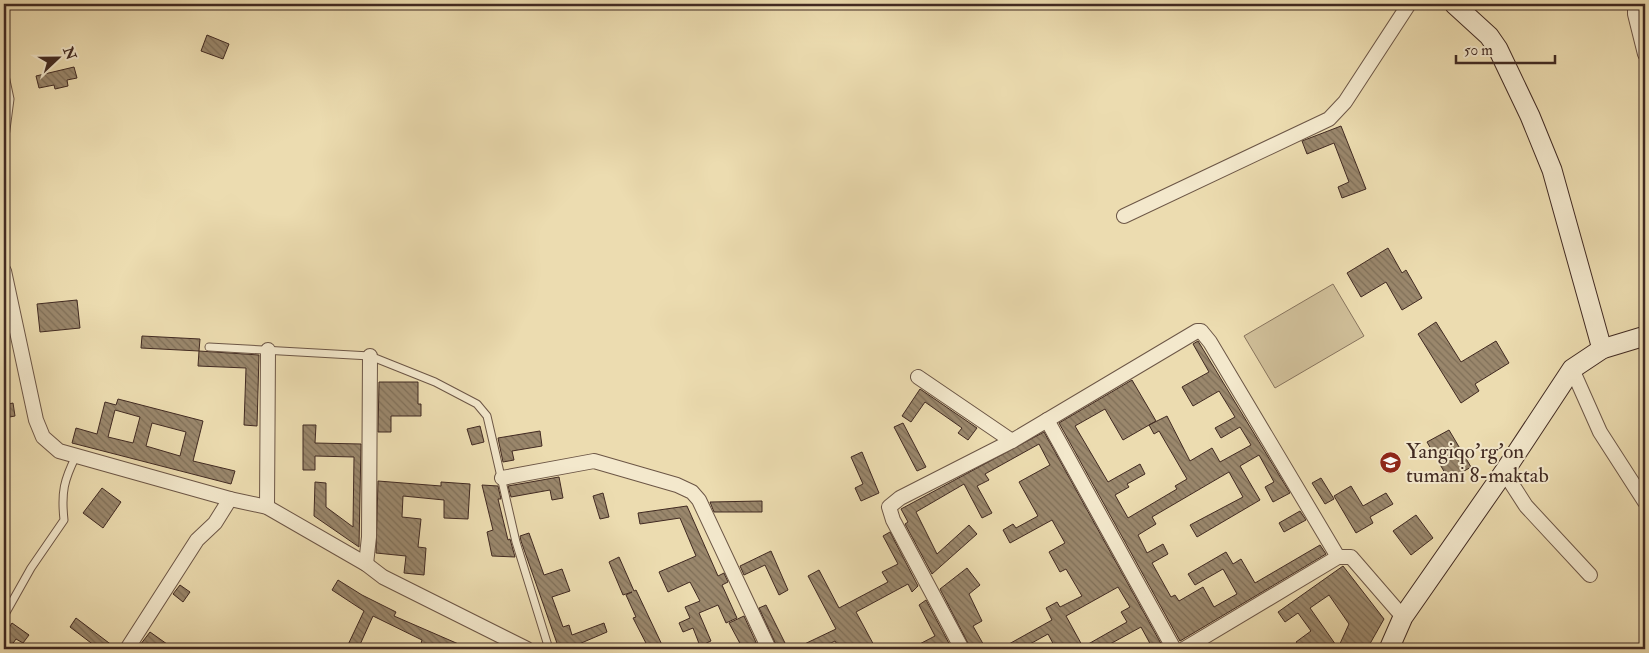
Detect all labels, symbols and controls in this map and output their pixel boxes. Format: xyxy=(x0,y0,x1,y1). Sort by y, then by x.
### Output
north arrow xyxy=(32,32,82,82)
scale bar xyxy=(1456,32,1555,64)
text: 50 m xyxy=(1464,41,1493,60)
text: N xyxy=(59,43,80,63)
place label: Yangiqo’rg’on tumani 8-maktab xyxy=(1406,438,1549,489)
school or university icon: Yangiqo’rg’on tumani 8-maktab xyxy=(1378,451,1402,475)

